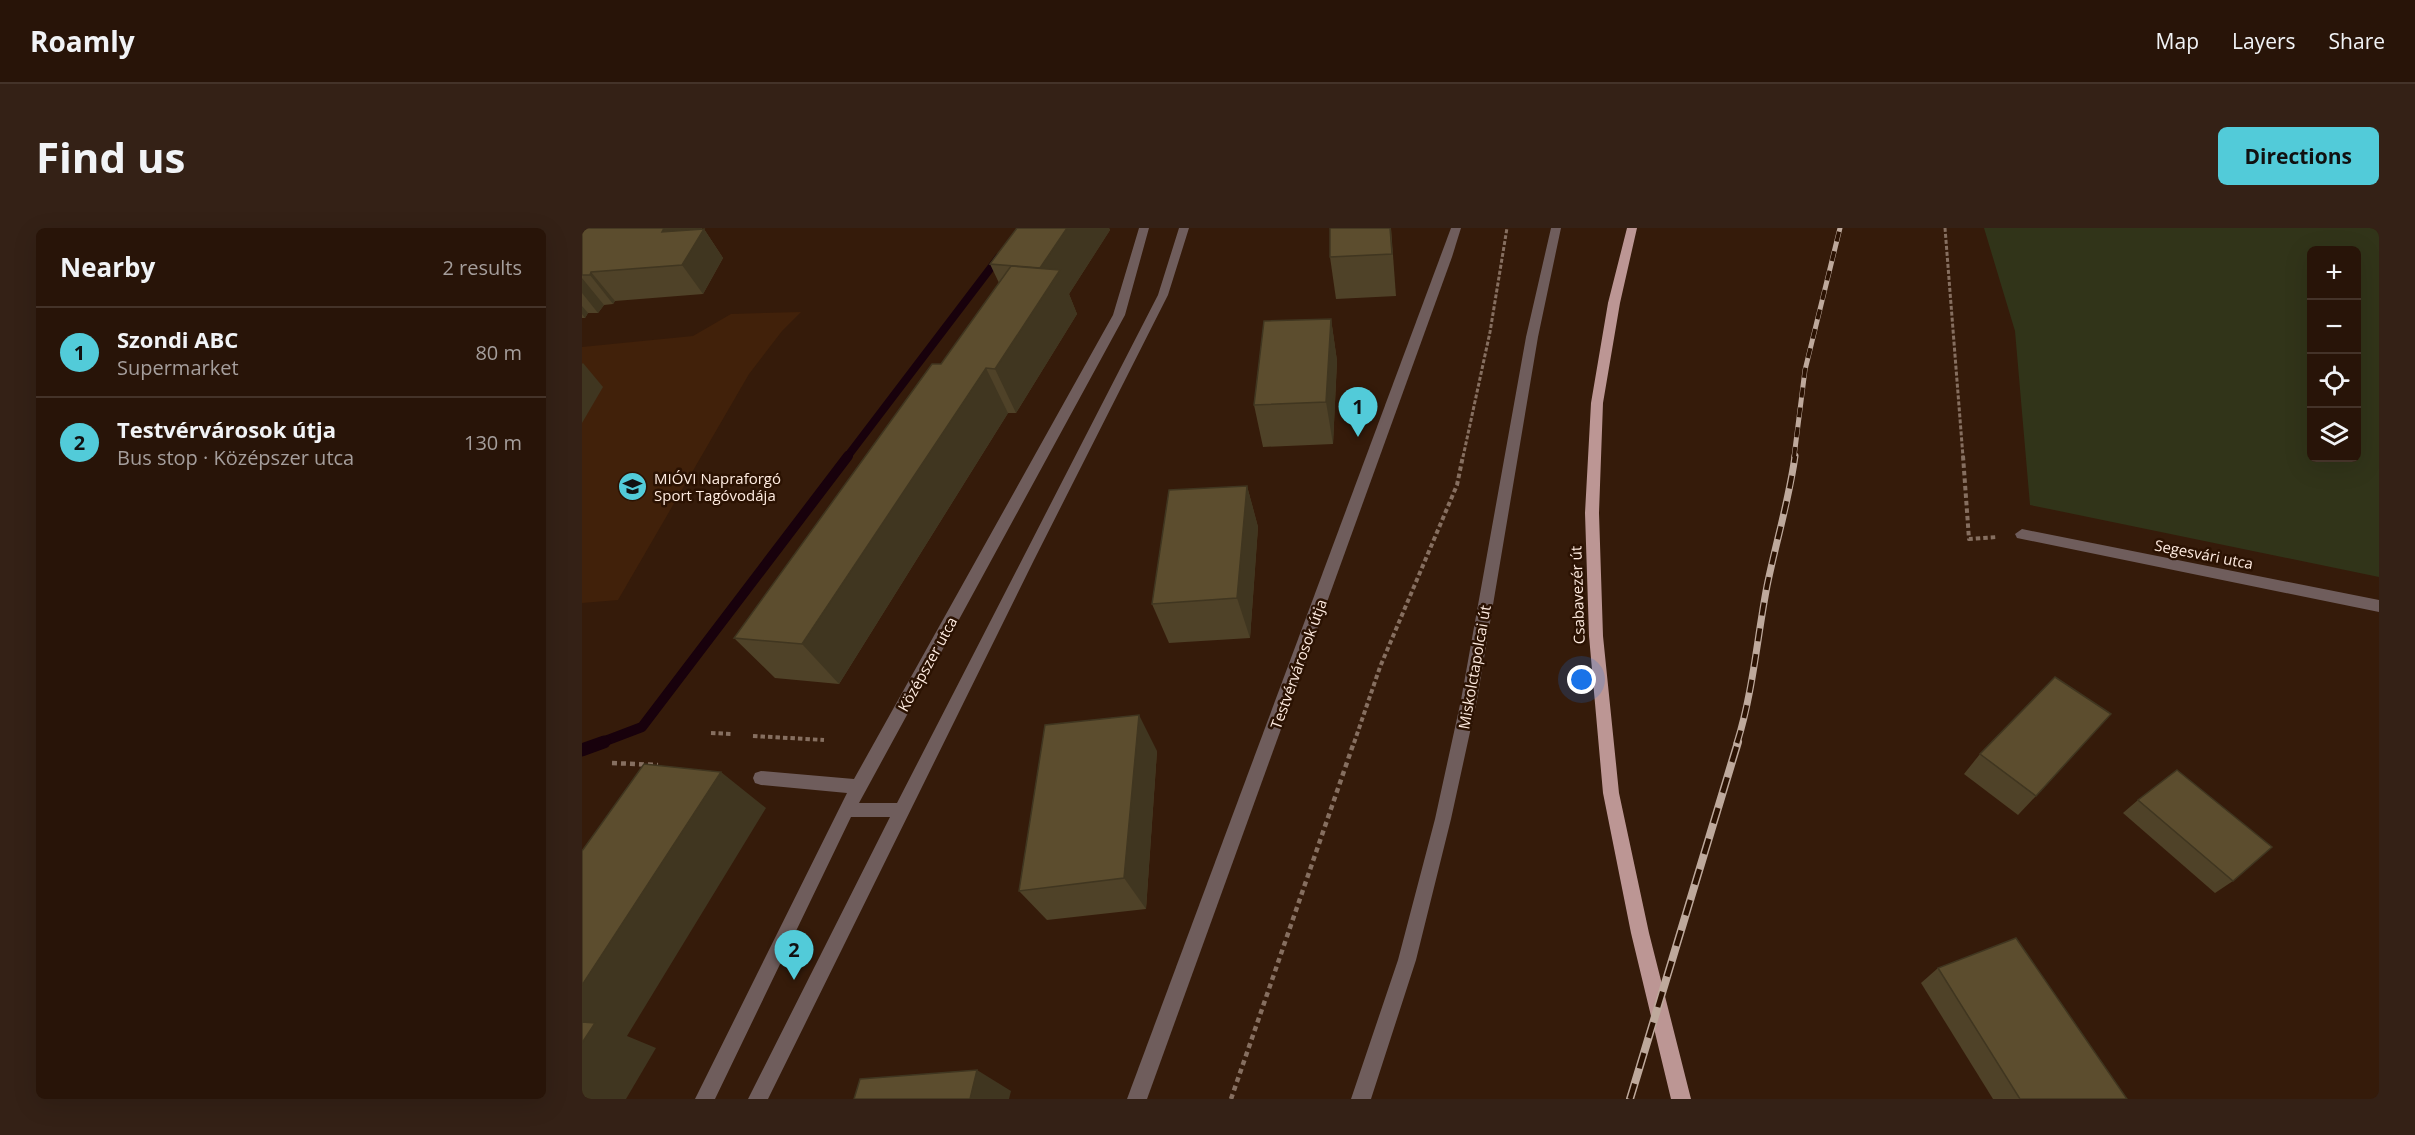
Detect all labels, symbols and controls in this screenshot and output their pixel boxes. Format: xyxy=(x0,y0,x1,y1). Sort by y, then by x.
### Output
text: Roamly xyxy=(30,22,135,60)
text: Map xyxy=(2156,27,2199,55)
text: Layers xyxy=(2232,27,2296,55)
text: Share xyxy=(2329,27,2385,55)
button: Directions xyxy=(2218,127,2379,185)
text: Find us xyxy=(36,128,185,185)
map controls xyxy=(2307,246,2361,462)
button: + xyxy=(2307,246,2361,300)
text: Nearby xyxy=(60,249,155,285)
text: 2 results xyxy=(442,254,522,281)
button: − xyxy=(2307,300,2361,354)
text: Szondi ABC xyxy=(117,324,238,354)
text: 1 xyxy=(74,339,85,366)
text: 80 m xyxy=(475,339,522,366)
text: Supermarket xyxy=(117,354,239,381)
button: locate xyxy=(2307,354,2361,408)
pin: 1 xyxy=(1338,388,1378,437)
button: layers xyxy=(2307,408,2361,462)
text: Testvérvárosok útja xyxy=(117,414,336,444)
text: 2 xyxy=(74,429,85,456)
text: 130 m xyxy=(464,429,522,456)
text: Bus stop · Középszer utca xyxy=(117,444,354,471)
place label: MIÓVI Napraforgó Sport Tagóvodája xyxy=(654,468,781,505)
school or university icon: MIÓVI Napraforgó Sport Tagóvodája xyxy=(617,471,649,503)
street label: Segesvári utca xyxy=(2153,535,2255,573)
street label: Csabavezér út xyxy=(1565,545,1589,645)
street label: Testvérvárosok útja xyxy=(1265,596,1331,732)
street label: Miskolctapolcai út xyxy=(1453,603,1495,731)
street label: Középszer utca xyxy=(893,613,961,715)
your location xyxy=(1567,665,1596,694)
pin: 2 xyxy=(774,930,814,980)

